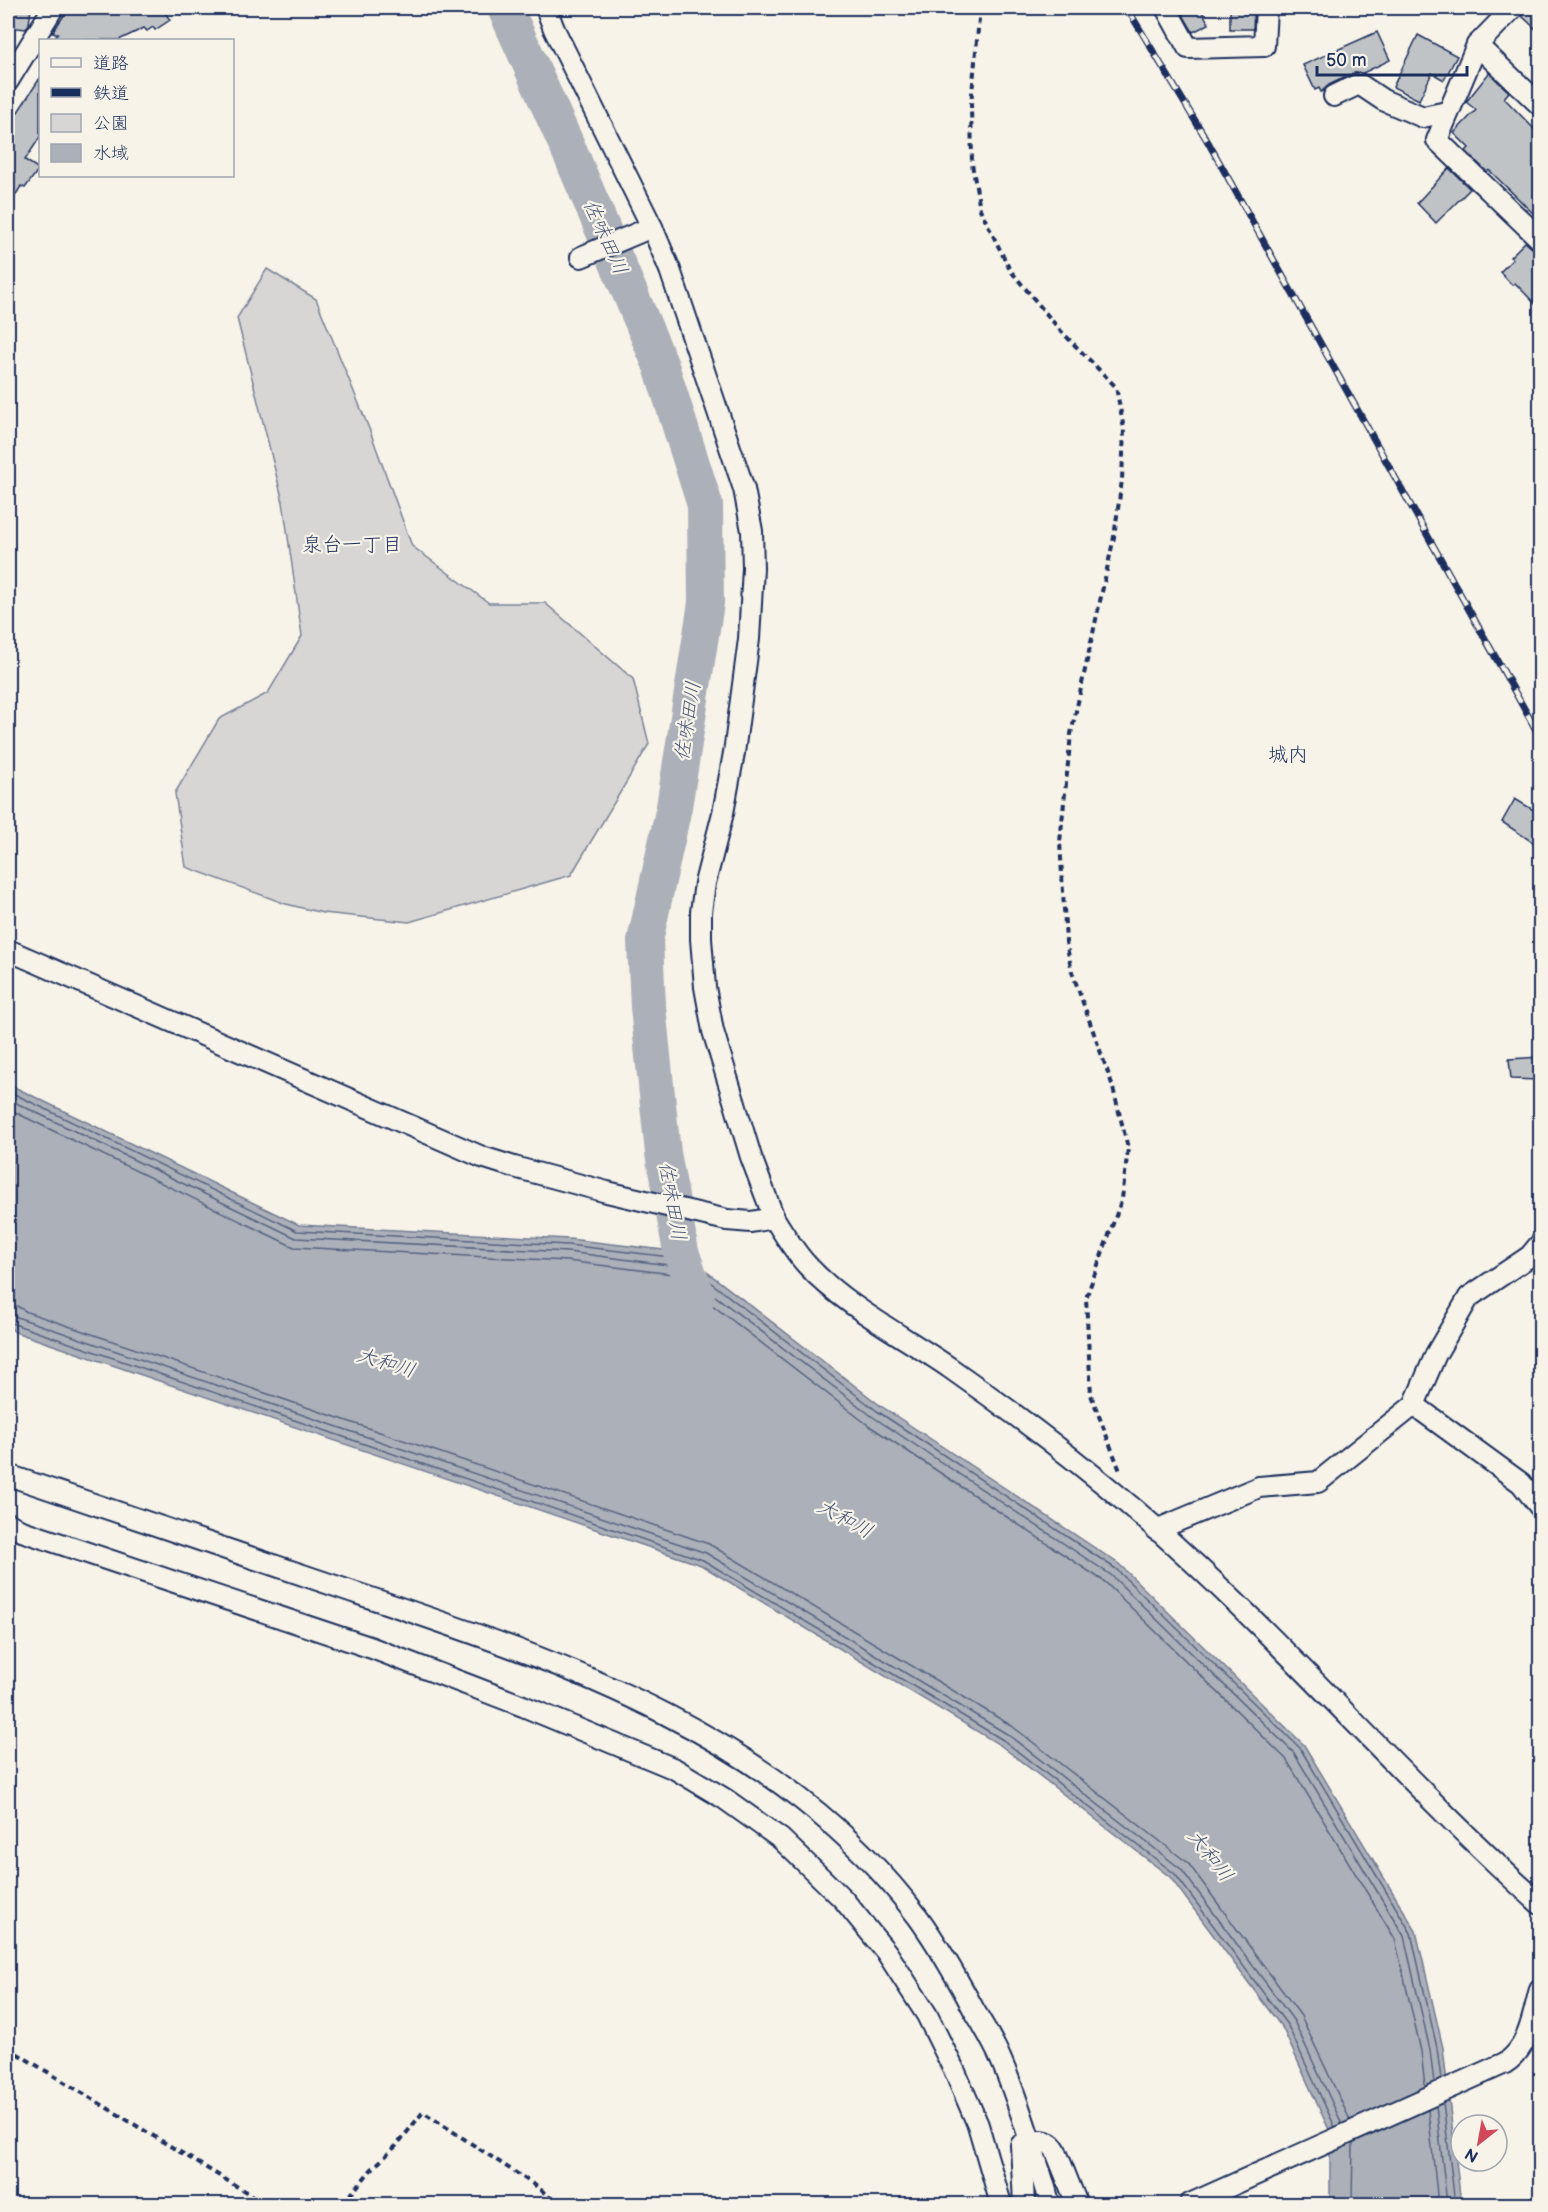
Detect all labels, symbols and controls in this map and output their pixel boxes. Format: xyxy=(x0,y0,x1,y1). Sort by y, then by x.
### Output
legend xyxy=(39,39,234,177)
scale bar xyxy=(1317,39,1467,77)
text: 50 m xyxy=(1326,50,1367,71)
text: 道路 xyxy=(93,53,129,74)
text: 鉄道 xyxy=(93,83,129,104)
text: 公園 xyxy=(93,113,129,134)
text: 水域 xyxy=(93,143,129,164)
water label: 佐味田川 xyxy=(578,196,632,278)
district label: 泉台一丁目 xyxy=(302,533,402,557)
water label: 佐味田川 xyxy=(670,680,706,762)
district label: 城内 xyxy=(1268,743,1308,767)
water label: 佐味田川 xyxy=(653,1160,691,1242)
water label: 大和川 xyxy=(354,1343,418,1383)
water label: 大和川 xyxy=(813,1494,877,1544)
water label: 大和川 xyxy=(1182,1825,1238,1887)
north arrow xyxy=(1449,2113,1509,2173)
text: N xyxy=(1462,2143,1482,2166)

